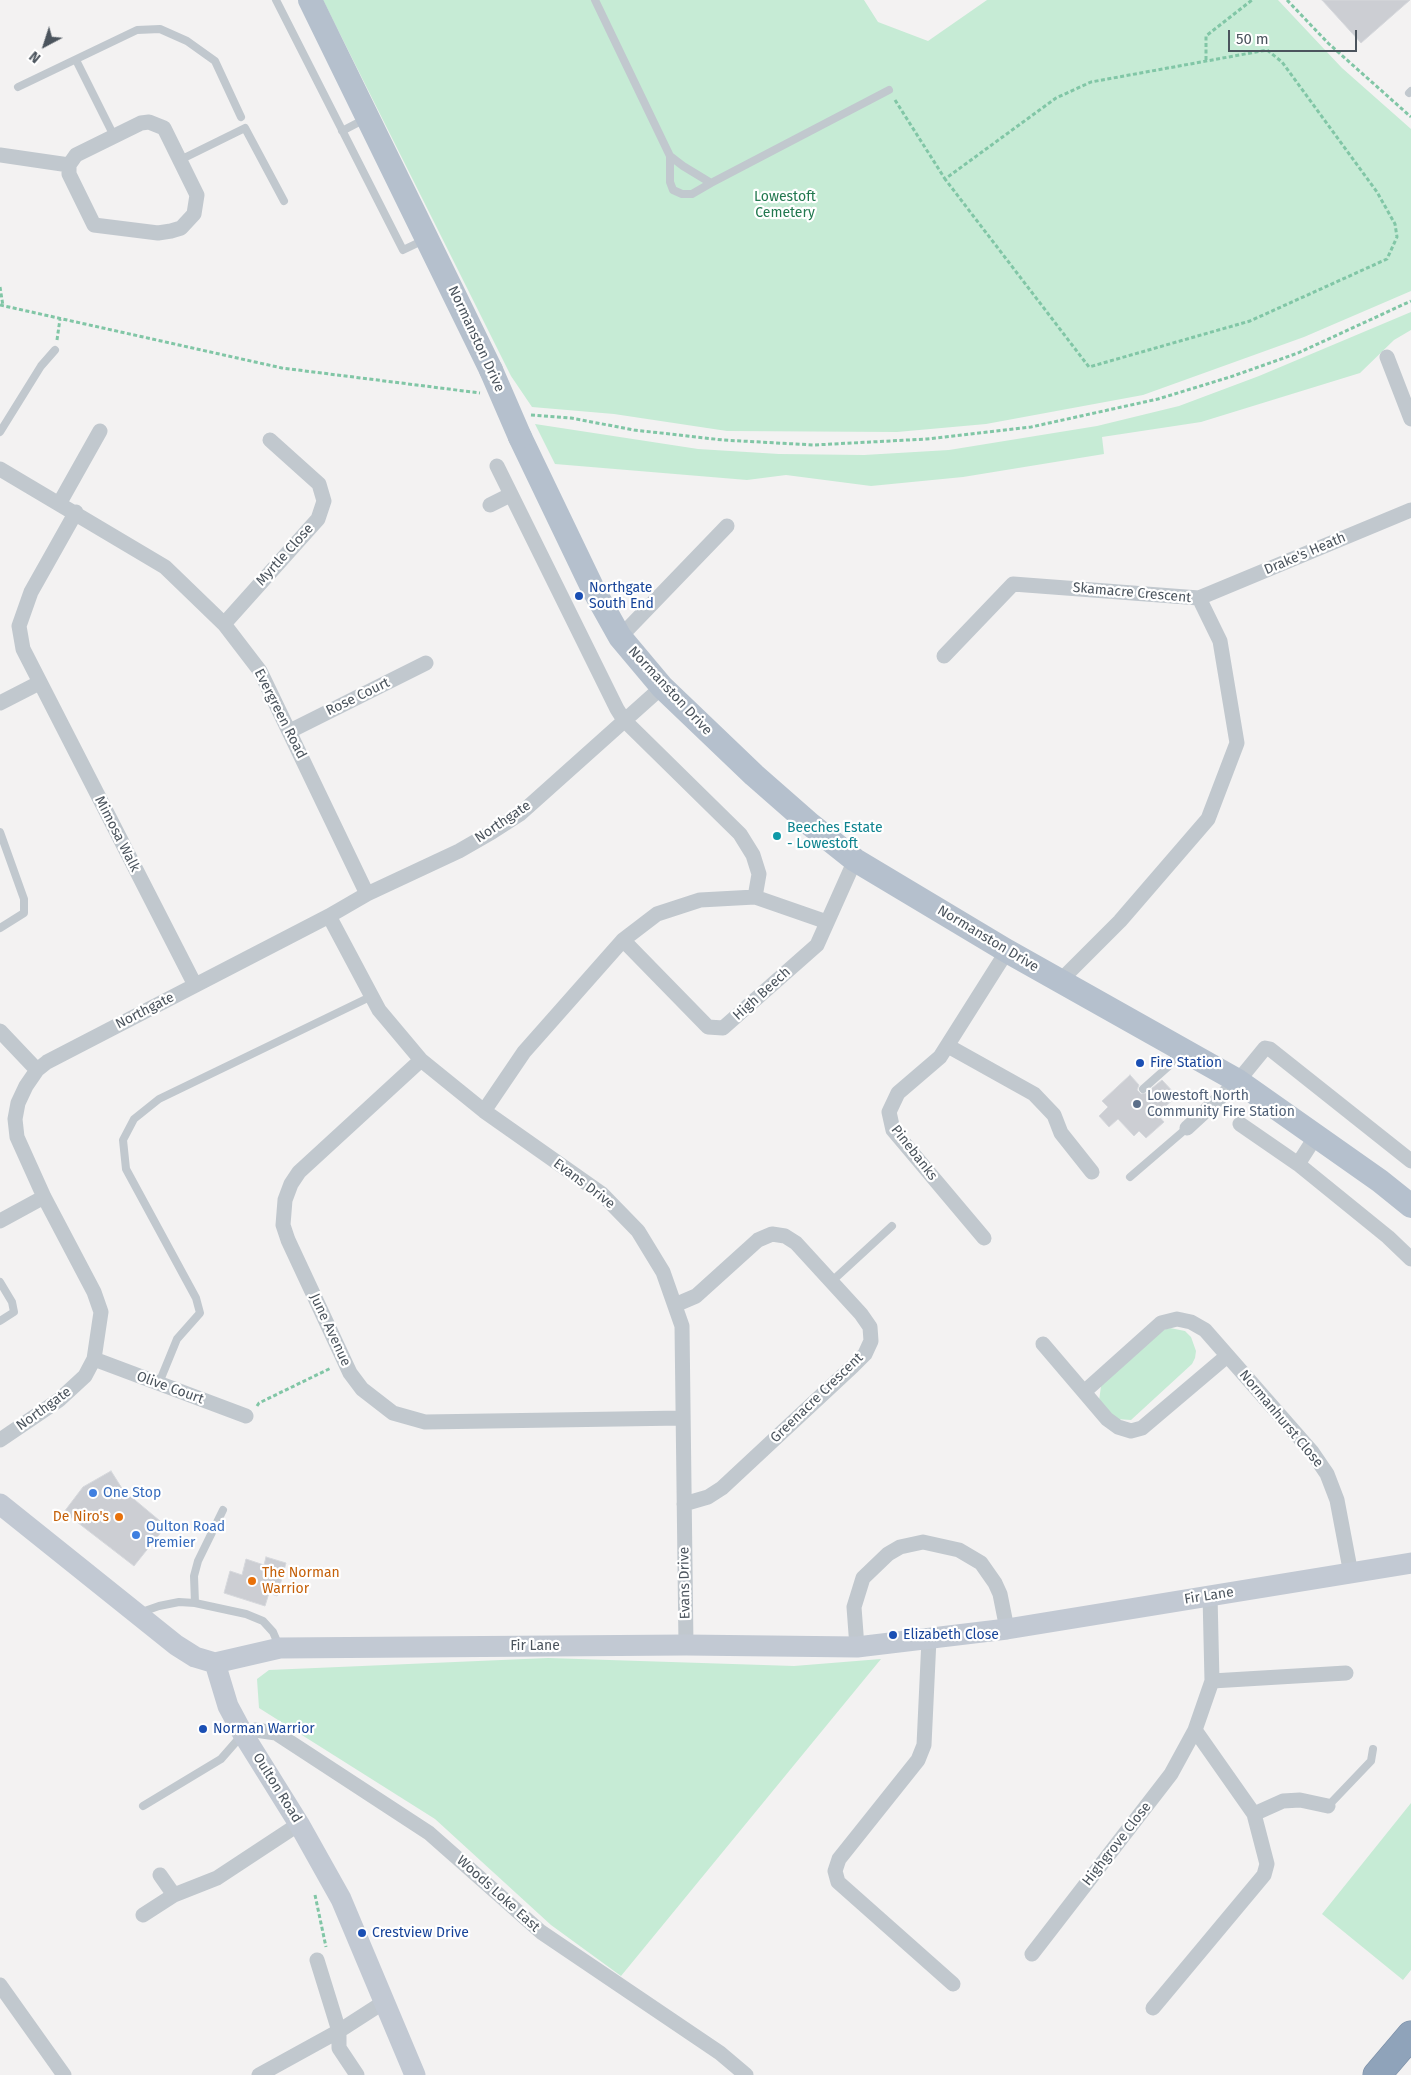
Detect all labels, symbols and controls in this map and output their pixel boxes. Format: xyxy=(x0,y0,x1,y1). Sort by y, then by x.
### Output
north arrow xyxy=(20,20,70,70)
scale bar xyxy=(1231,20,1360,52)
text: 50 m xyxy=(1236,30,1269,48)
text: N xyxy=(26,47,44,66)
park label: Lowestoft Cemetery xyxy=(754,189,816,222)
street label: Normanston Drive xyxy=(444,283,508,395)
street label: Myrtle Close xyxy=(253,521,317,589)
street label: Drake's Heath xyxy=(1262,529,1348,579)
street label: Skamacre Crescent xyxy=(1072,579,1192,607)
place label: Northgate South End xyxy=(589,580,654,612)
marker: Northgate South End xyxy=(573,590,585,602)
street label: Normanston Drive xyxy=(625,643,715,739)
street label: Evergreen Road xyxy=(250,666,310,762)
street label: Rose Court xyxy=(323,674,393,720)
street label: Mimosa Walk xyxy=(91,793,143,875)
street label: Northgate xyxy=(472,797,534,847)
place label: Beeches Estate - Lowestoft xyxy=(787,820,883,852)
marker: Beeches Estate - Lowestoft xyxy=(771,830,783,842)
street label: Normanston Drive xyxy=(934,902,1042,976)
street label: High Beech xyxy=(730,964,794,1024)
street label: Northgate xyxy=(113,989,177,1033)
place label: Fire Station xyxy=(1150,1055,1222,1071)
marker: Fire Station xyxy=(1134,1057,1146,1069)
place label: Lowestoft North Community Fire Station xyxy=(1147,1088,1295,1120)
marker: Lowestoft North Community Fire Station xyxy=(1131,1098,1143,1110)
street label: Pinebanks xyxy=(887,1122,941,1184)
street label: Evans Drive xyxy=(550,1155,618,1213)
street label: June Avenue xyxy=(306,1291,354,1369)
street label: Greenacre Crescent xyxy=(767,1350,867,1446)
street label: Normanhurst Close xyxy=(1235,1367,1327,1471)
street label: Olive Court xyxy=(134,1368,206,1408)
street label: Northgate xyxy=(13,1384,75,1434)
place label: One Stop xyxy=(103,1485,161,1501)
marker: One Stop xyxy=(87,1487,99,1499)
place label: De Niro's xyxy=(53,1509,109,1525)
marker: De Niro's xyxy=(113,1511,125,1523)
place label: Oulton Road Premier xyxy=(146,1519,225,1551)
marker: Oulton Road Premier xyxy=(130,1529,142,1541)
street label: Evans Drive xyxy=(676,1546,694,1620)
place label: The Norman Warrior xyxy=(262,1565,340,1598)
marker: The Norman Warrior xyxy=(246,1575,258,1587)
street label: Fir Lane xyxy=(1183,1584,1235,1608)
place label: Elizabeth Close xyxy=(903,1627,999,1643)
marker: Elizabeth Close xyxy=(887,1629,899,1641)
street label: Fir Lane xyxy=(510,1638,560,1654)
place label: Norman Warrior xyxy=(213,1721,315,1737)
marker: Norman Warrior xyxy=(197,1723,209,1735)
street label: Oulton Road xyxy=(249,1750,305,1826)
street label: Highgrove Close xyxy=(1079,1799,1155,1889)
street label: Woods Loke East xyxy=(453,1852,543,1936)
place label: Crestview Drive xyxy=(372,1925,469,1941)
marker: Crestview Drive xyxy=(356,1927,368,1939)

